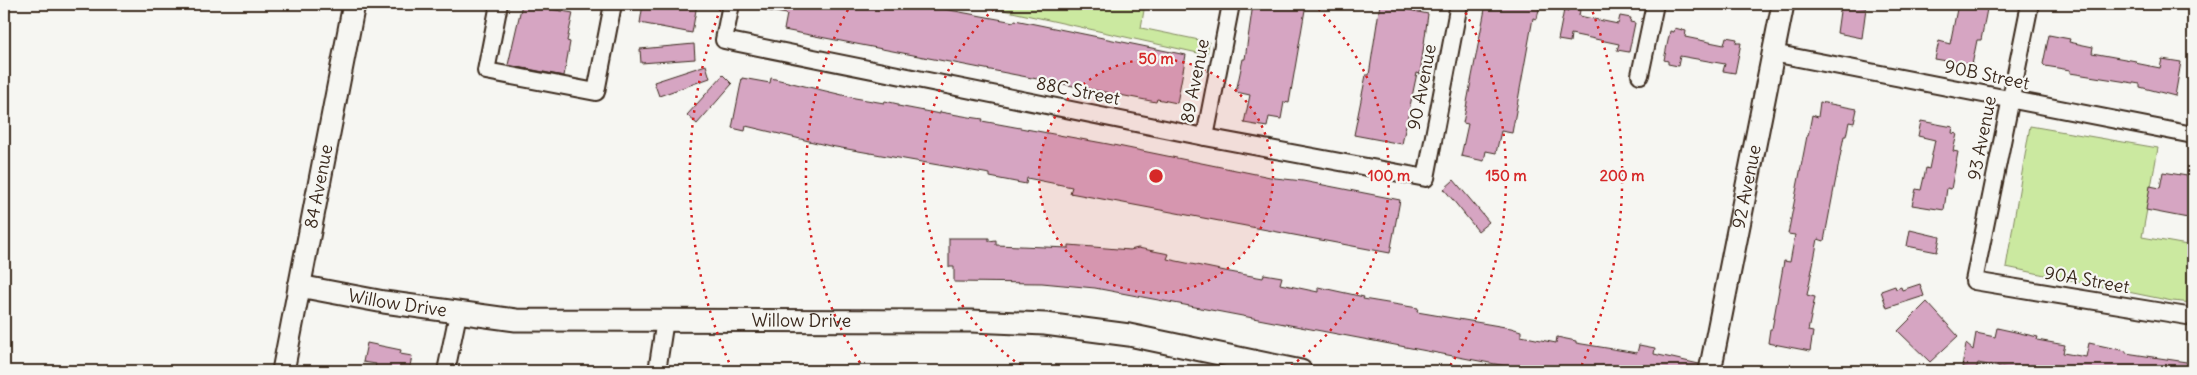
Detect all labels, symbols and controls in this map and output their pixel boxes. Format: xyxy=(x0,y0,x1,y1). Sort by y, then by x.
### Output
street label: 89 Avenue xyxy=(1175,37,1214,125)
street label: 90 Avenue xyxy=(1402,42,1441,132)
text: 50 m xyxy=(1138,49,1174,68)
street label: 90B Street xyxy=(1942,54,2032,95)
street label: 88C Street xyxy=(1034,71,1122,110)
street label: 93 Avenue xyxy=(1962,94,2001,182)
street label: 84 Avenue xyxy=(299,142,338,230)
street label: 92 Avenue xyxy=(1727,143,1766,230)
text: 100 m xyxy=(1368,166,1410,185)
text: 150 m xyxy=(1485,166,1527,185)
text: 200 m xyxy=(1600,166,1644,185)
centre of rings xyxy=(1147,167,1165,185)
street label: 90A Street xyxy=(2043,261,2131,298)
street label: Willow Drive xyxy=(346,283,448,321)
street label: Willow Drive xyxy=(751,309,851,332)

